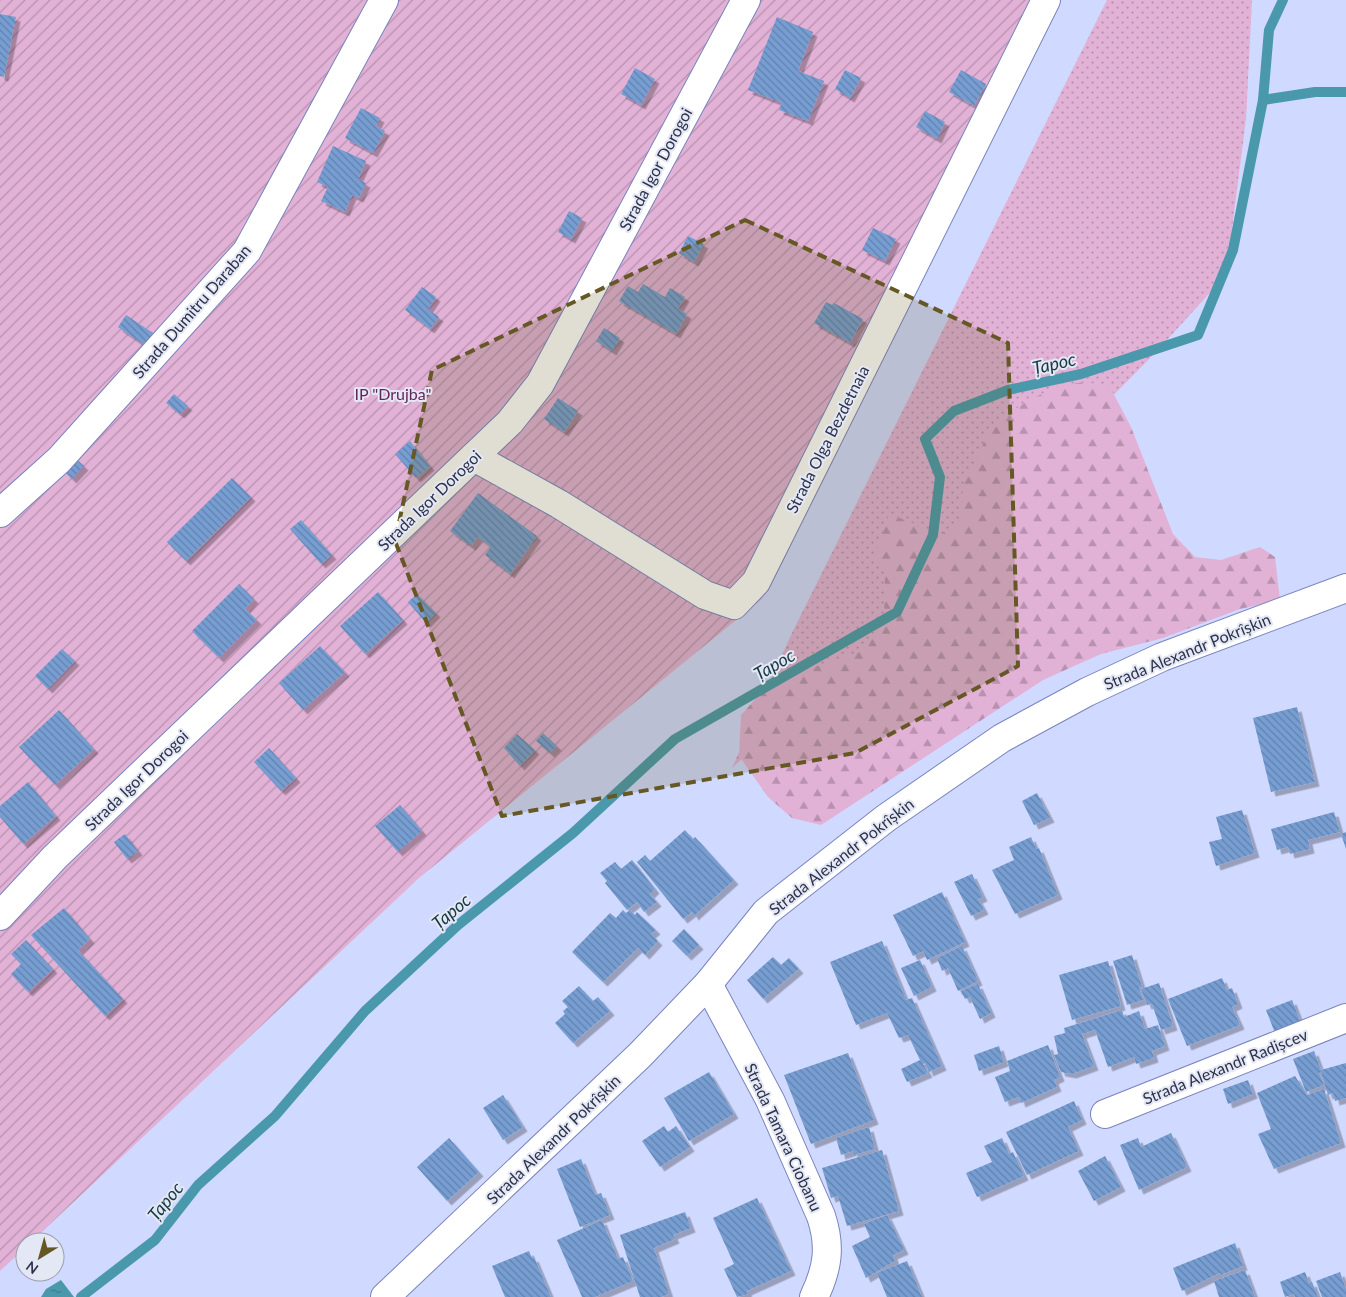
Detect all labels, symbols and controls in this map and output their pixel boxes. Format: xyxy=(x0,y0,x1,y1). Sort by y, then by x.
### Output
street label: Strada Igor Dorogoi xyxy=(615,104,695,234)
street label: Strada Dumitru Daraban xyxy=(128,240,254,382)
water label: Țapoc xyxy=(1030,347,1078,379)
street label: Strada Olga Bezdetnaia xyxy=(782,362,872,516)
park label: IP "Drujba" xyxy=(355,384,431,403)
street label: Strada Igor Dorogoi xyxy=(373,446,485,554)
street label: Strada Alexandr Pokrîșkin xyxy=(1101,609,1273,693)
water label: Țapoc xyxy=(749,643,799,685)
street label: Strada Igor Dorogoi xyxy=(80,726,192,834)
street label: Strada Alexandr Pokrîșkin xyxy=(765,794,917,918)
water label: Țapoc xyxy=(427,888,475,934)
street label: Strada Alexandr Radișcev xyxy=(1140,1024,1311,1108)
street label: Strada Tamara Ciobanu xyxy=(741,1060,827,1214)
street label: Strada Alexandr Pokrîșkin xyxy=(482,1070,624,1208)
water label: Țapoc xyxy=(143,1177,187,1225)
north arrow xyxy=(15,1232,65,1282)
text: N xyxy=(22,1258,41,1278)

